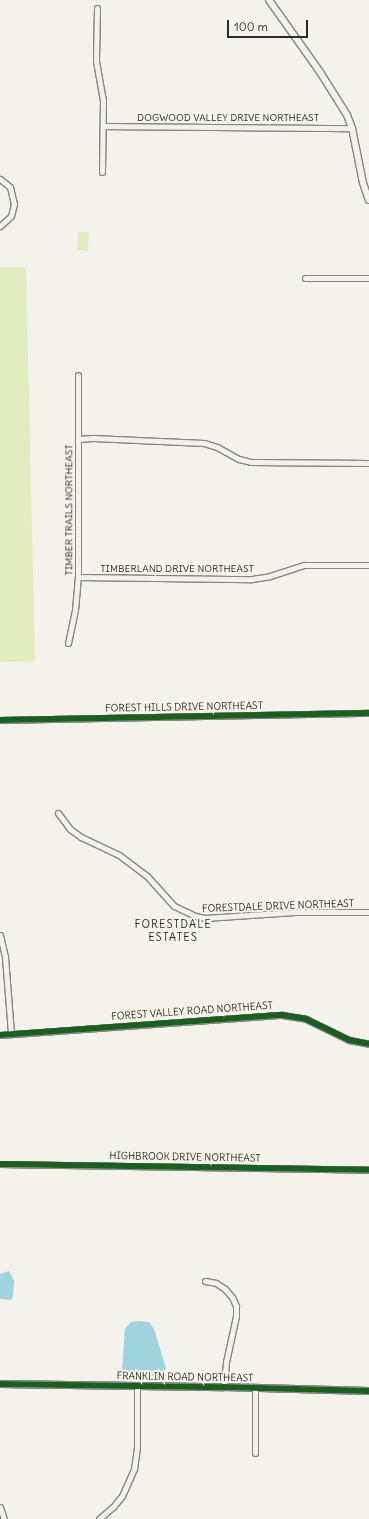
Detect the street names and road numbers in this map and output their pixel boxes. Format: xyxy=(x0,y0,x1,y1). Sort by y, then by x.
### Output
street label: DOGWOOD VALLEY DRIVE NORTHEAST xyxy=(137,112,319,124)
street label: TIMBER TRAILS NORTHEAST xyxy=(63,445,75,575)
street label: TIMBERLAND DRIVE NORTHEAST xyxy=(100,563,254,575)
street label: FOREST HILLS DRIVE NORTHEAST xyxy=(105,700,263,714)
street label: FORESTDALE DRIVE NORTHEAST xyxy=(202,897,354,915)
street label: FOREST VALLEY ROAD NORTHEAST xyxy=(111,999,273,1023)
street label: HIGHBROOK DRIVE NORTHEAST xyxy=(109,1150,261,1164)
street label: FRANKLIN ROAD NORTHEAST xyxy=(116,1370,254,1384)

